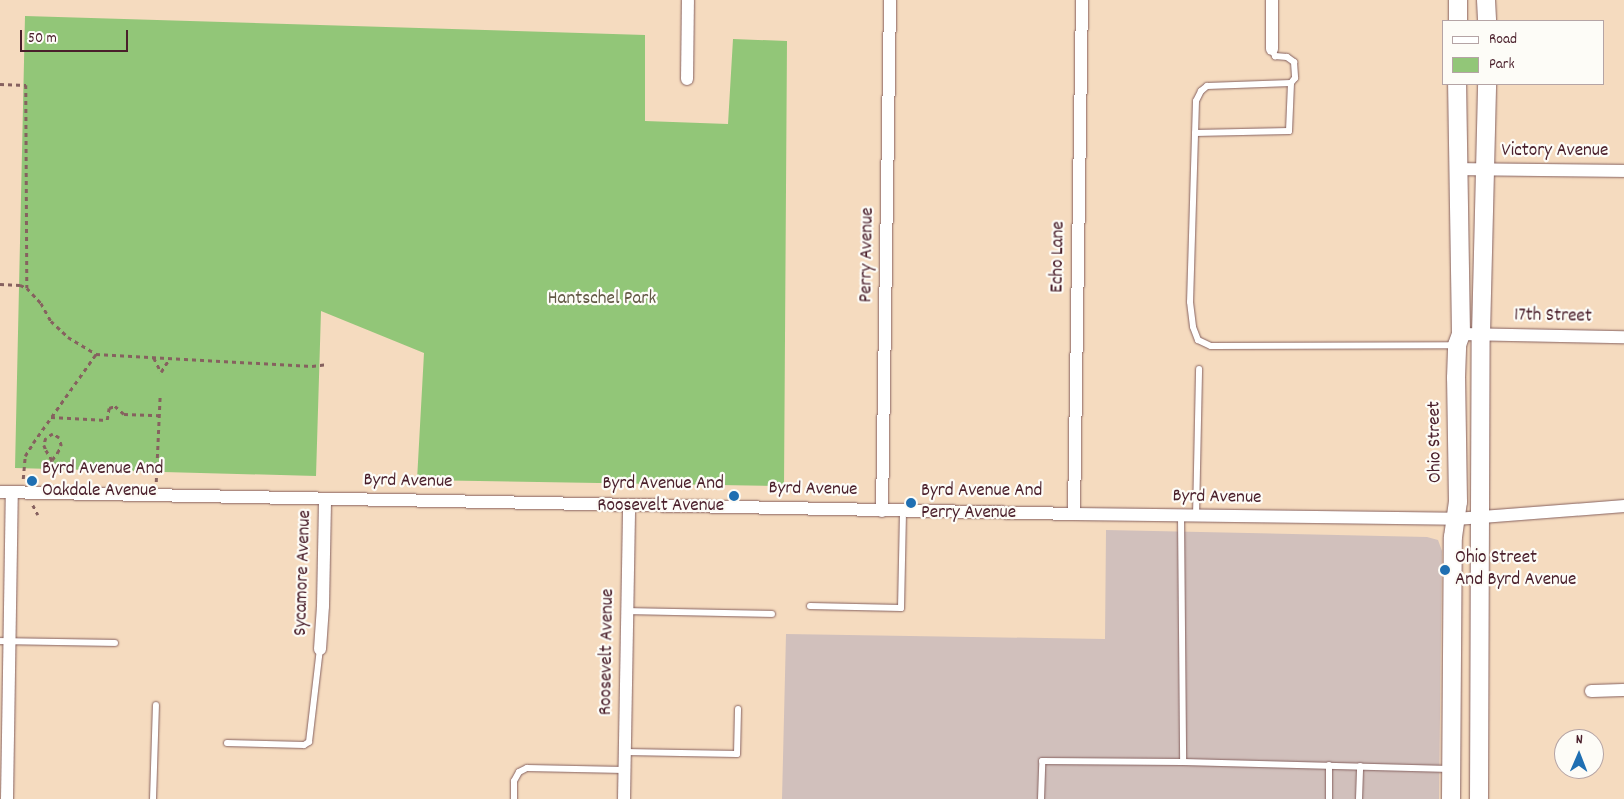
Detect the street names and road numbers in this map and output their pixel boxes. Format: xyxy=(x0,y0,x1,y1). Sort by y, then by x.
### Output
street label: Victory Avenue xyxy=(1502,141,1608,163)
street label: Perry Avenue xyxy=(856,207,880,303)
street label: Echo Lane xyxy=(1047,221,1071,293)
street label: 17th Street xyxy=(1514,305,1592,329)
street label: Ohio Street xyxy=(1424,401,1448,483)
street label: Byrd Avenue xyxy=(363,470,453,494)
street label: Byrd Avenue xyxy=(768,478,858,502)
street label: Byrd Avenue xyxy=(1172,486,1262,510)
street label: Sycamore Avenue xyxy=(290,510,318,636)
street label: Roosevelt Avenue xyxy=(595,588,621,716)

